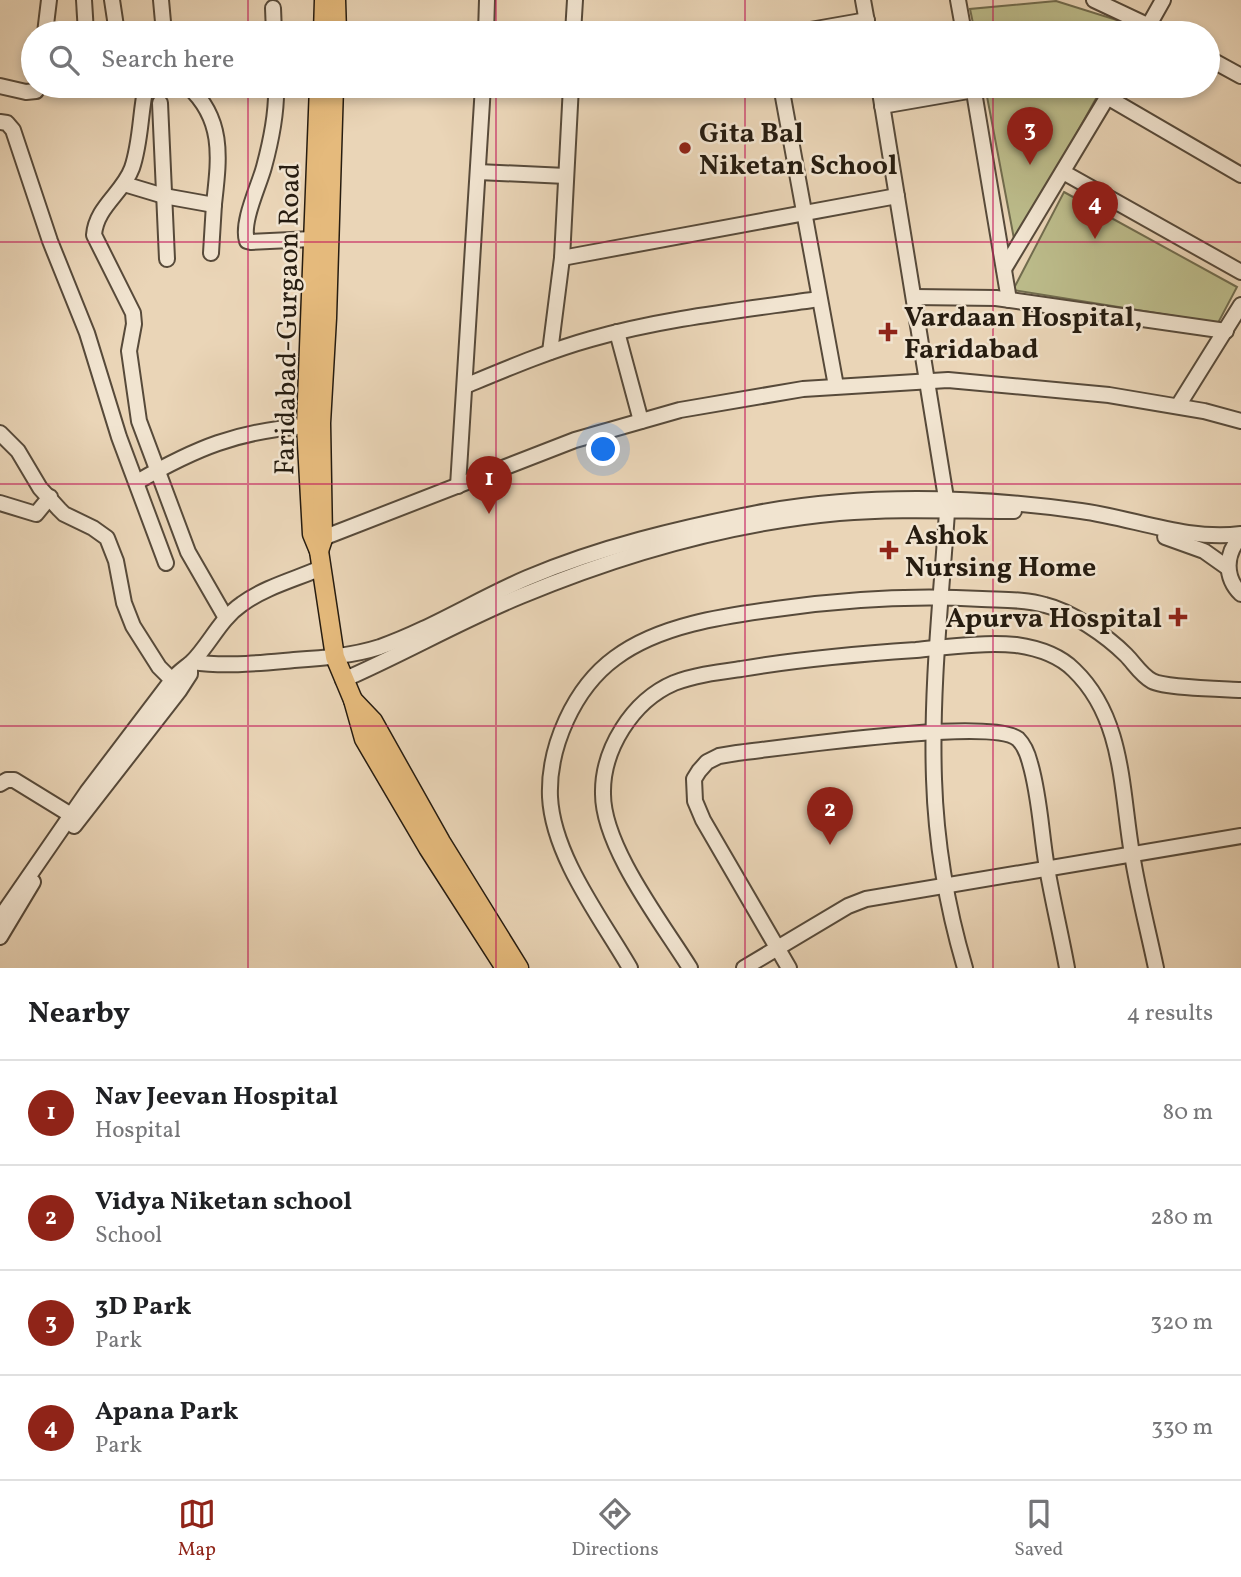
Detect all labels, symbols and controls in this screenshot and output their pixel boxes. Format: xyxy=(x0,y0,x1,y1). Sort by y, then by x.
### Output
search box xyxy=(21,21,1220,98)
icon: search xyxy=(45,41,83,79)
text: Search here xyxy=(101,42,234,78)
pin: 3 xyxy=(1007,107,1053,165)
place label: Gita Bal Niketan School xyxy=(699,115,898,186)
marker: Gita Bal Niketan School xyxy=(677,140,693,156)
street label: Faridabad-Gurgaon Road xyxy=(266,163,311,475)
pin: 4 xyxy=(1072,181,1118,239)
place label: Vardaan Hospital, Faridabad xyxy=(904,299,1142,370)
marker: Vardaan Hospital, Faridabad xyxy=(878,322,898,342)
your location xyxy=(586,432,620,466)
pin: 1 xyxy=(466,456,512,514)
place label: Ashok Nursing Home xyxy=(905,517,1096,588)
marker: Ashok Nursing Home xyxy=(879,540,899,560)
place label: Apurva Hospital xyxy=(946,600,1162,639)
marker: Apurva Hospital xyxy=(1168,607,1188,627)
pin: 2 xyxy=(807,787,853,845)
text: Nearby xyxy=(28,993,130,1035)
text: 4 results xyxy=(1127,998,1213,1030)
text: Nav Jeevan Hospital xyxy=(95,1079,338,1115)
text: 1 xyxy=(46,1097,56,1129)
text: 80 m xyxy=(1163,1097,1213,1129)
text: Hospital xyxy=(95,1115,181,1147)
text: Vidya Niketan school xyxy=(95,1184,352,1220)
text: 2 xyxy=(45,1202,57,1234)
text: 280 m xyxy=(1150,1202,1213,1234)
text: School xyxy=(95,1220,162,1252)
text: 3D Park xyxy=(95,1289,192,1325)
text: 3 xyxy=(45,1307,57,1339)
text: 320 m xyxy=(1150,1307,1213,1339)
text: Park xyxy=(95,1325,142,1357)
text: Apana Park xyxy=(95,1394,239,1430)
text: 4 xyxy=(44,1412,58,1444)
text: 330 m xyxy=(1151,1412,1213,1444)
text: Park xyxy=(95,1430,142,1462)
tab: Map xyxy=(178,1495,216,1563)
tab: Directions xyxy=(572,1495,659,1563)
tab: Saved xyxy=(1014,1495,1063,1563)

